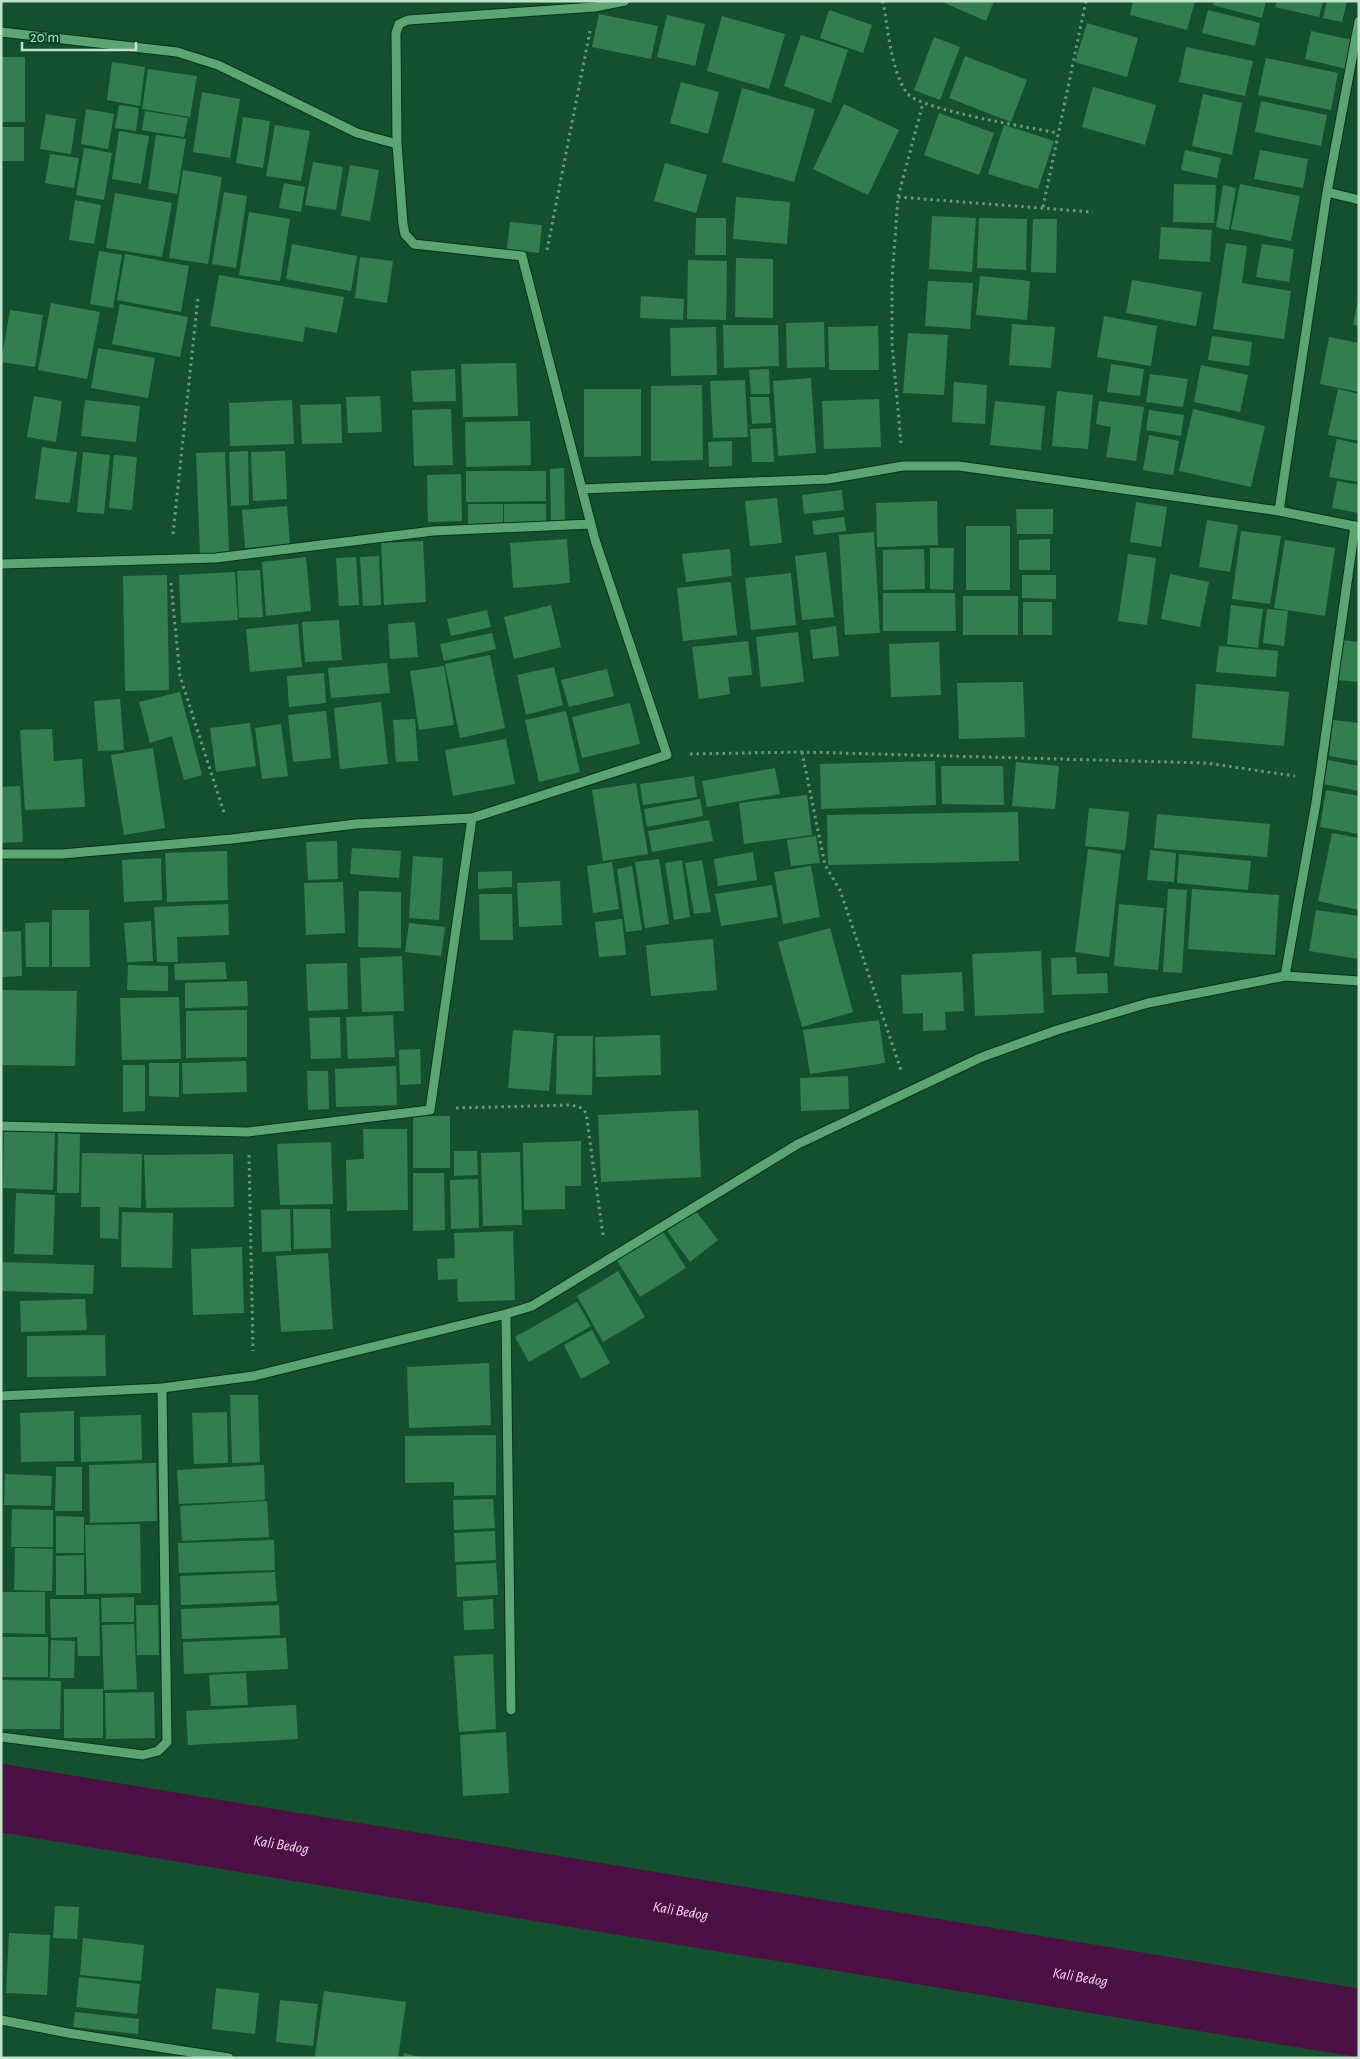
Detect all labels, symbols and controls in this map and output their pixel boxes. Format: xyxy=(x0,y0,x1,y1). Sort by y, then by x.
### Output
scale bar xyxy=(22,20,136,52)
text: 20 m xyxy=(30,30,59,45)
water label: Kali Bedog xyxy=(252,1832,310,1856)
water label: Kali Bedog xyxy=(652,1899,710,1923)
water label: Kali Bedog xyxy=(1051,1965,1109,1989)

